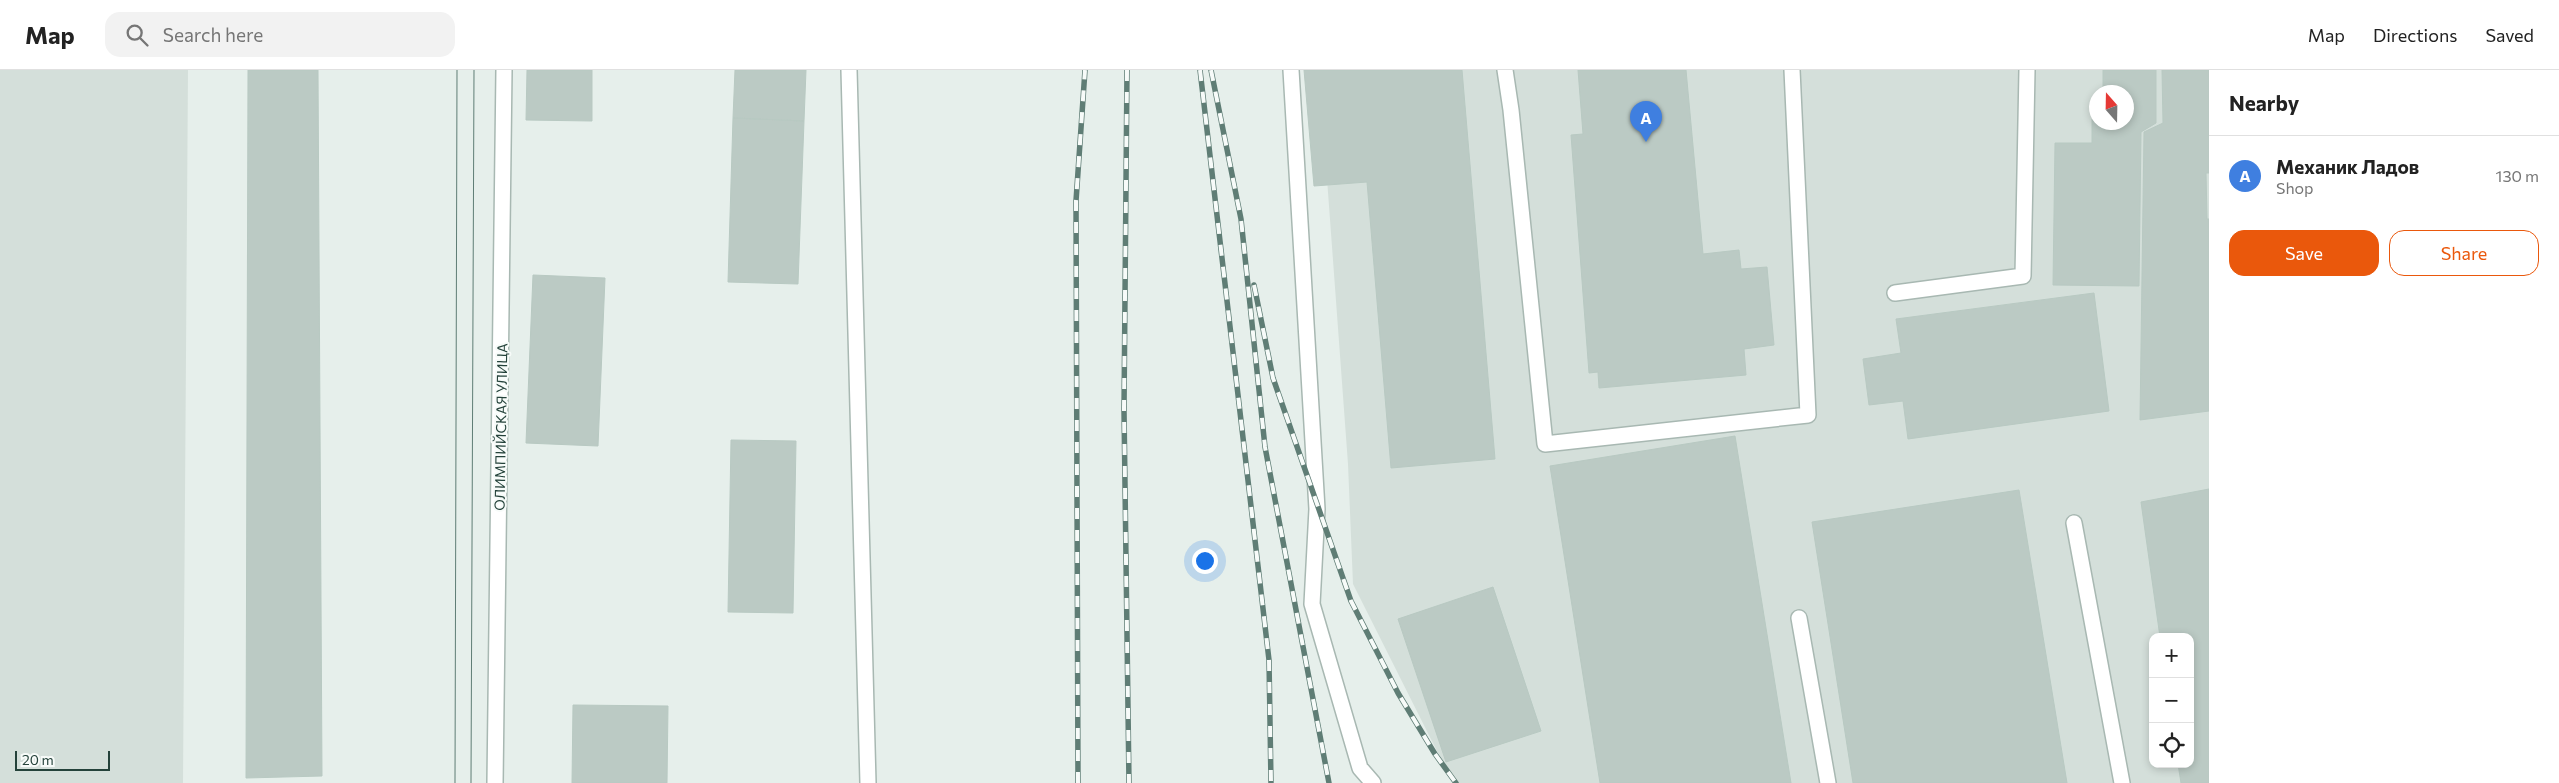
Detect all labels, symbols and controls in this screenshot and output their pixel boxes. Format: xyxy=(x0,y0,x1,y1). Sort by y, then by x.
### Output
search box xyxy=(105,12,455,57)
text: Map xyxy=(25,20,75,49)
icon: search xyxy=(123,21,151,49)
text: Search here xyxy=(163,23,263,46)
text: Map xyxy=(2308,24,2345,46)
text: Directions xyxy=(2373,24,2457,46)
text: Saved xyxy=(2485,24,2534,46)
north arrow xyxy=(2089,85,2134,130)
text: Nearby xyxy=(2229,90,2299,115)
pin: A xyxy=(1630,101,1662,142)
text: Механик Ладов xyxy=(2276,155,2419,178)
text: A xyxy=(2239,166,2251,185)
text: 130 m xyxy=(2496,166,2539,185)
text: Shop xyxy=(2276,178,2314,197)
button: Save xyxy=(2229,230,2379,276)
button: Share xyxy=(2389,230,2539,276)
street label: ОЛИМПИЙСКАЯ УЛИЦА xyxy=(491,343,510,511)
your location xyxy=(1192,548,1218,574)
map controls xyxy=(2149,633,2194,768)
button: + xyxy=(2149,633,2194,678)
button: − xyxy=(2149,678,2194,723)
button: locate xyxy=(2149,723,2194,768)
scale bar xyxy=(15,748,110,771)
text: 20 m xyxy=(22,751,54,768)

